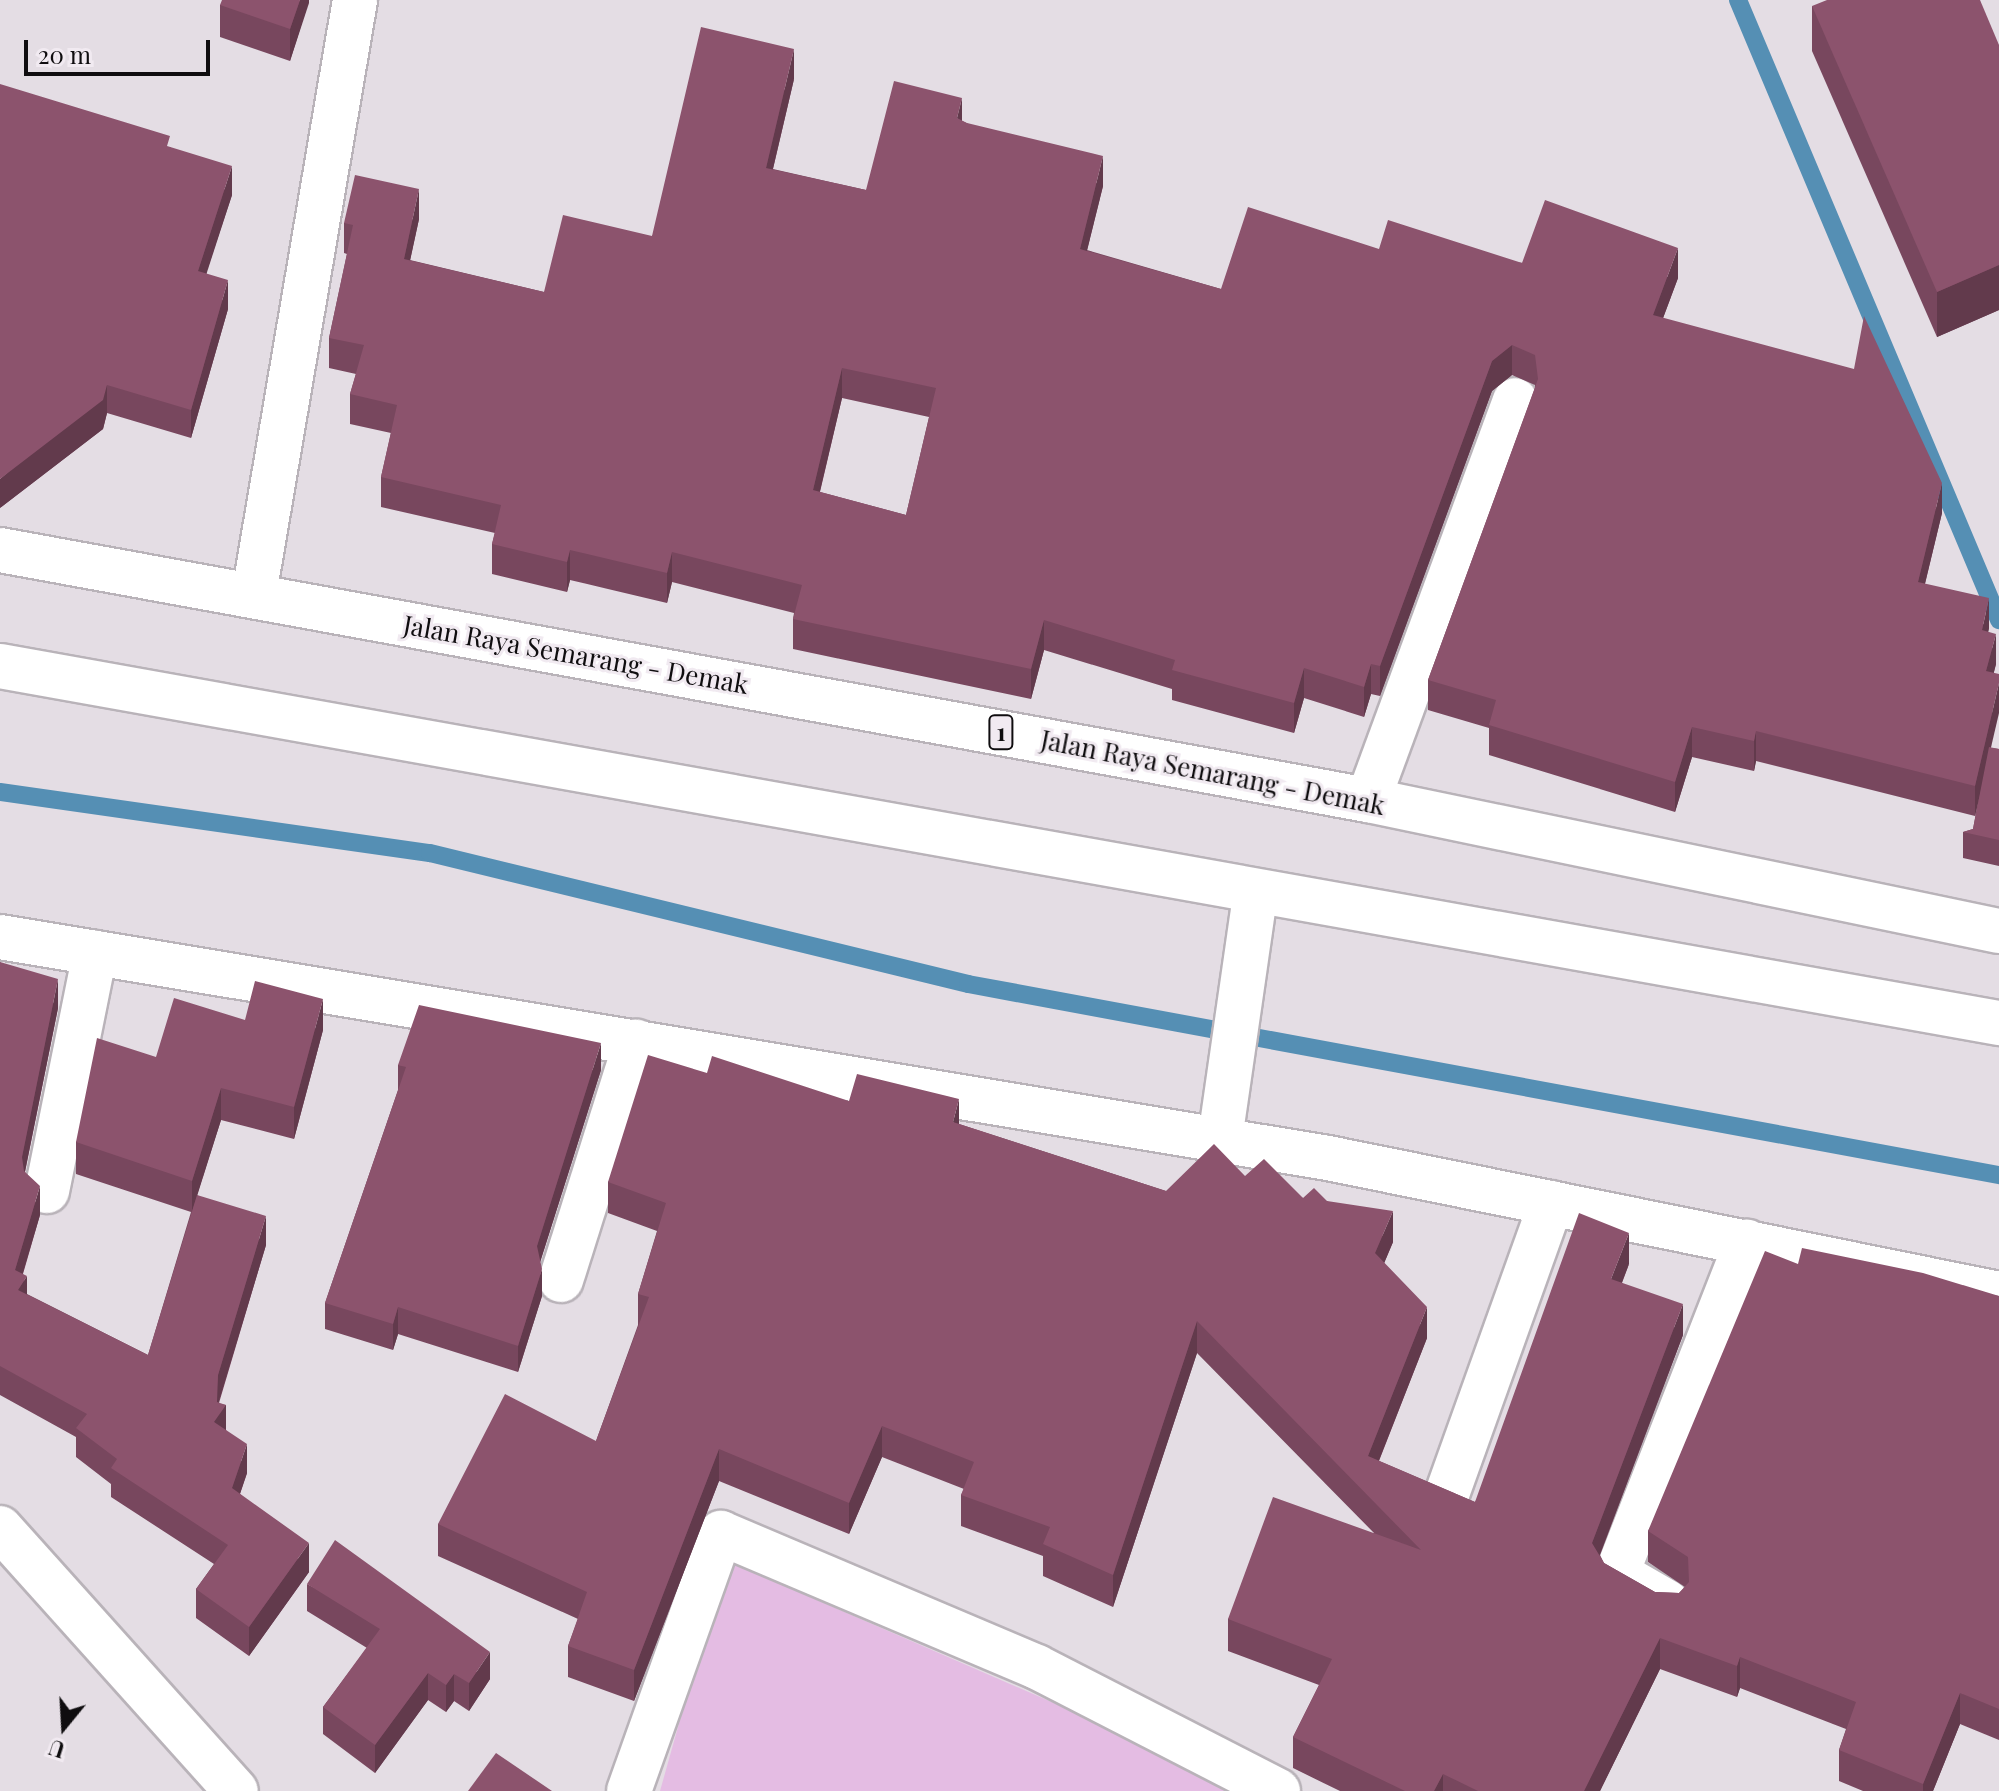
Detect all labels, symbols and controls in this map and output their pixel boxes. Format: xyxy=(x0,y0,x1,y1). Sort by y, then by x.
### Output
scale bar xyxy=(28,24,214,74)
text: 20 m xyxy=(38,38,91,70)
street label: Jalan Raya Semarang - Demak xyxy=(401,608,751,700)
road number: 1 xyxy=(987,712,1015,752)
street label: Jalan Raya Semarang - Demak xyxy=(1038,723,1388,821)
north arrow xyxy=(24,1687,104,1767)
text: U xyxy=(45,1733,68,1766)

